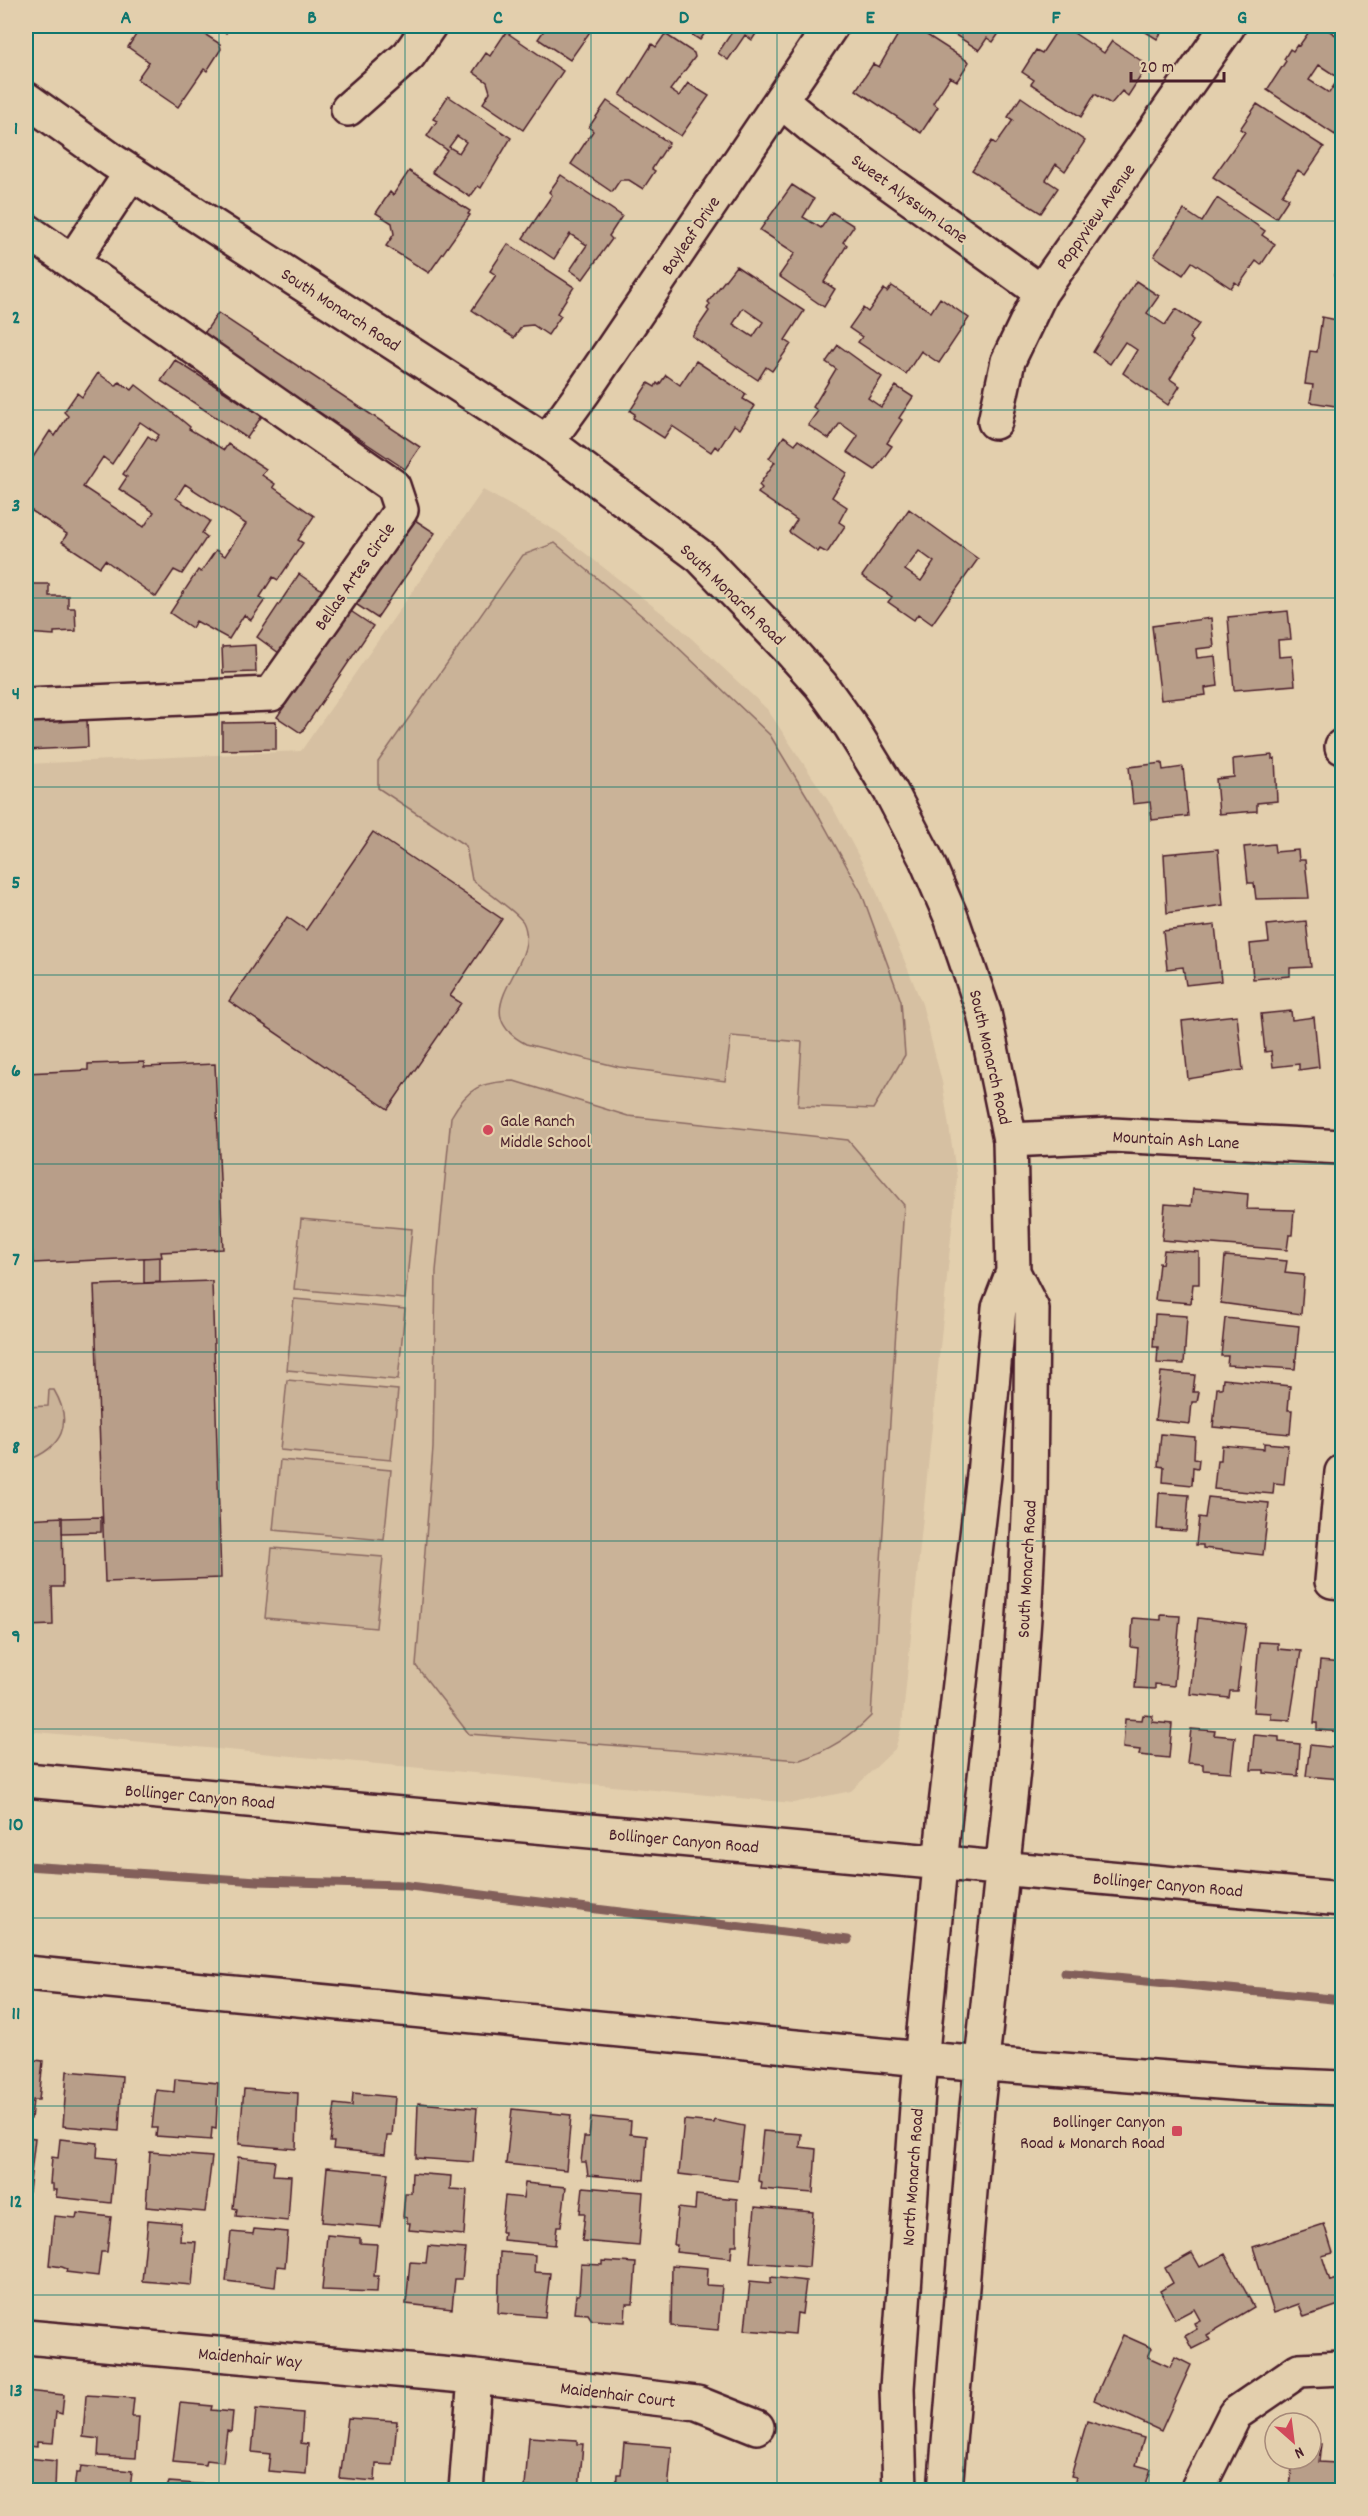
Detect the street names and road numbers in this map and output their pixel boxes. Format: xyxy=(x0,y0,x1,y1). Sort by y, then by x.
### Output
street label: Sweet Alyssum Lane xyxy=(845,149,972,251)
street label: Poppyview Avenue xyxy=(1051,160,1143,275)
street label: Bayleaf Drive xyxy=(657,192,728,281)
street label: South Monarch Road xyxy=(275,263,404,359)
street label: Bellas Artes Circle xyxy=(310,518,403,636)
street label: South Monarch Road xyxy=(673,539,790,653)
street label: South Monarch Road xyxy=(961,988,1016,1128)
street label: Mountain Ash Lane xyxy=(1112,1126,1240,1157)
street label: South Monarch Road xyxy=(1012,1500,1045,1639)
street label: Bollinger Canyon Road xyxy=(124,1779,276,1817)
street label: Bollinger Canyon Road xyxy=(608,1823,760,1861)
street label: Bollinger Canyon Road xyxy=(1092,1867,1244,1905)
street label: North Monarch Road xyxy=(897,2108,932,2247)
street label: Maidenhair Way xyxy=(197,2343,303,2377)
street label: Maidenhair Court xyxy=(559,2377,677,2416)

